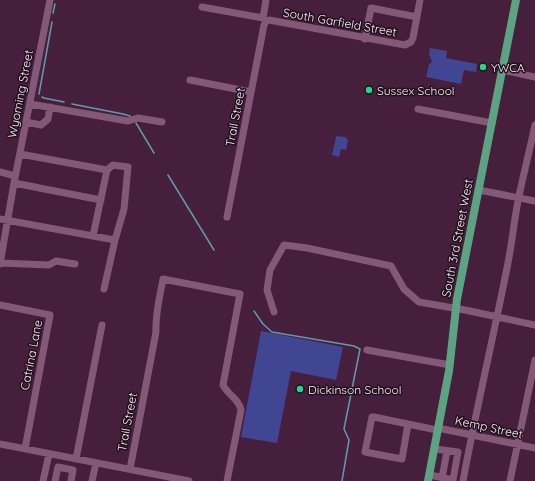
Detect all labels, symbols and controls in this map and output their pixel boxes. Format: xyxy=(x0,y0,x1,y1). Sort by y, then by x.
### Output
street label: South Garfield Street xyxy=(282,5,398,39)
street label: Wyoming Street xyxy=(4,49,36,139)
place label: YWCA xyxy=(491,60,525,75)
marker: YWCA xyxy=(478,62,488,72)
place label: Sussex School xyxy=(377,83,455,98)
marker: Sussex School xyxy=(364,85,374,95)
street label: Trail Street xyxy=(222,86,248,148)
street label: South 3rd Street West xyxy=(438,178,476,298)
street label: Catrina Lane xyxy=(17,318,45,391)
place label: Dickinson School xyxy=(308,382,401,397)
marker: Dickinson School xyxy=(295,384,305,394)
street label: Trail Street xyxy=(114,391,140,453)
street label: Kemp Street xyxy=(454,412,524,442)

